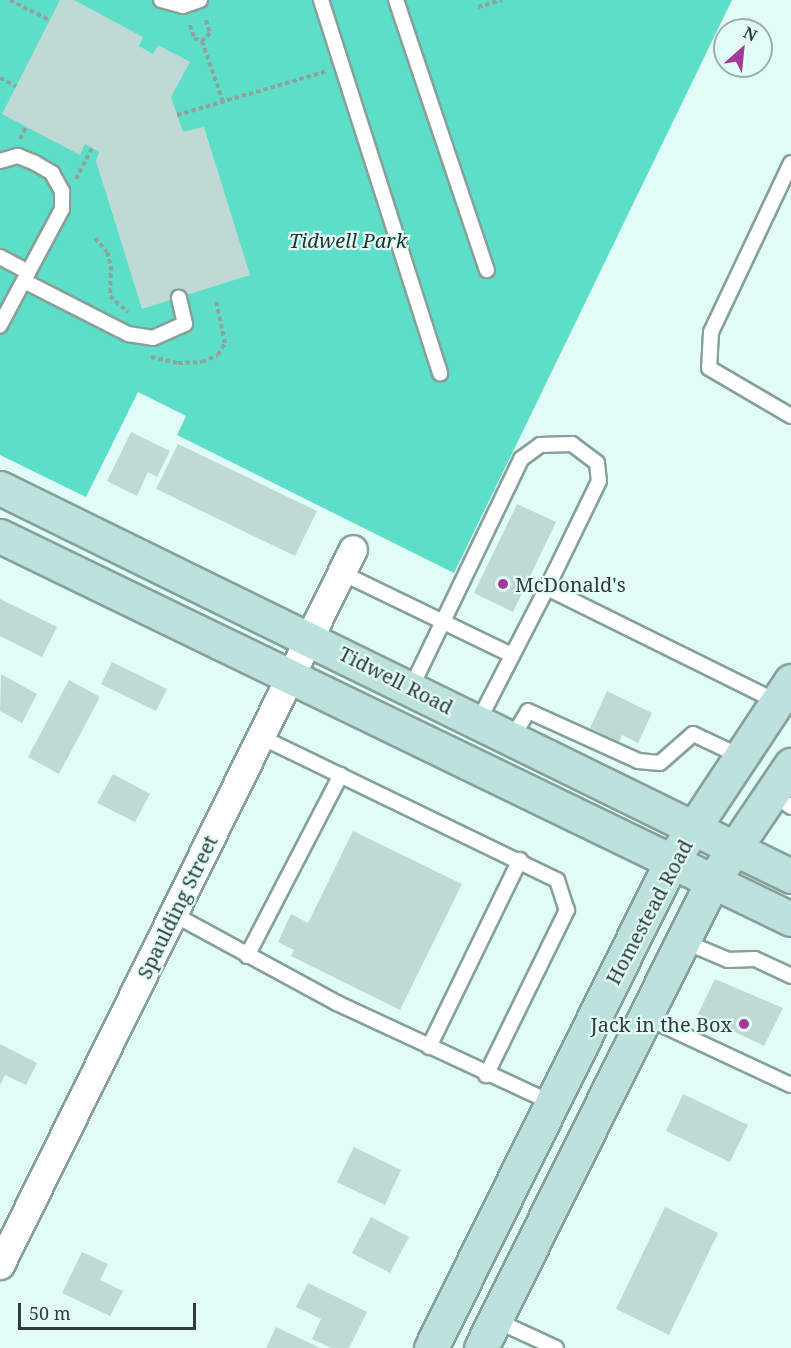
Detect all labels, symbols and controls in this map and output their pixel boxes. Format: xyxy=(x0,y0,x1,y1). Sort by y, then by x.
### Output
north arrow xyxy=(713,18,773,78)
text: N xyxy=(740,21,761,46)
park label: Tidwell Park xyxy=(289,228,407,252)
place label: McDonald's xyxy=(515,572,626,596)
marker: McDonald's xyxy=(496,577,510,591)
street label: Tidwell Road xyxy=(335,641,457,719)
street label: Spaulding Street xyxy=(132,831,222,983)
street label: Homestead Road xyxy=(601,835,697,989)
place label: Jack in the Box xyxy=(591,1012,732,1036)
marker: Jack in the Box xyxy=(737,1017,751,1031)
scale bar xyxy=(21,1291,200,1329)
text: 50 m xyxy=(29,1301,71,1325)

